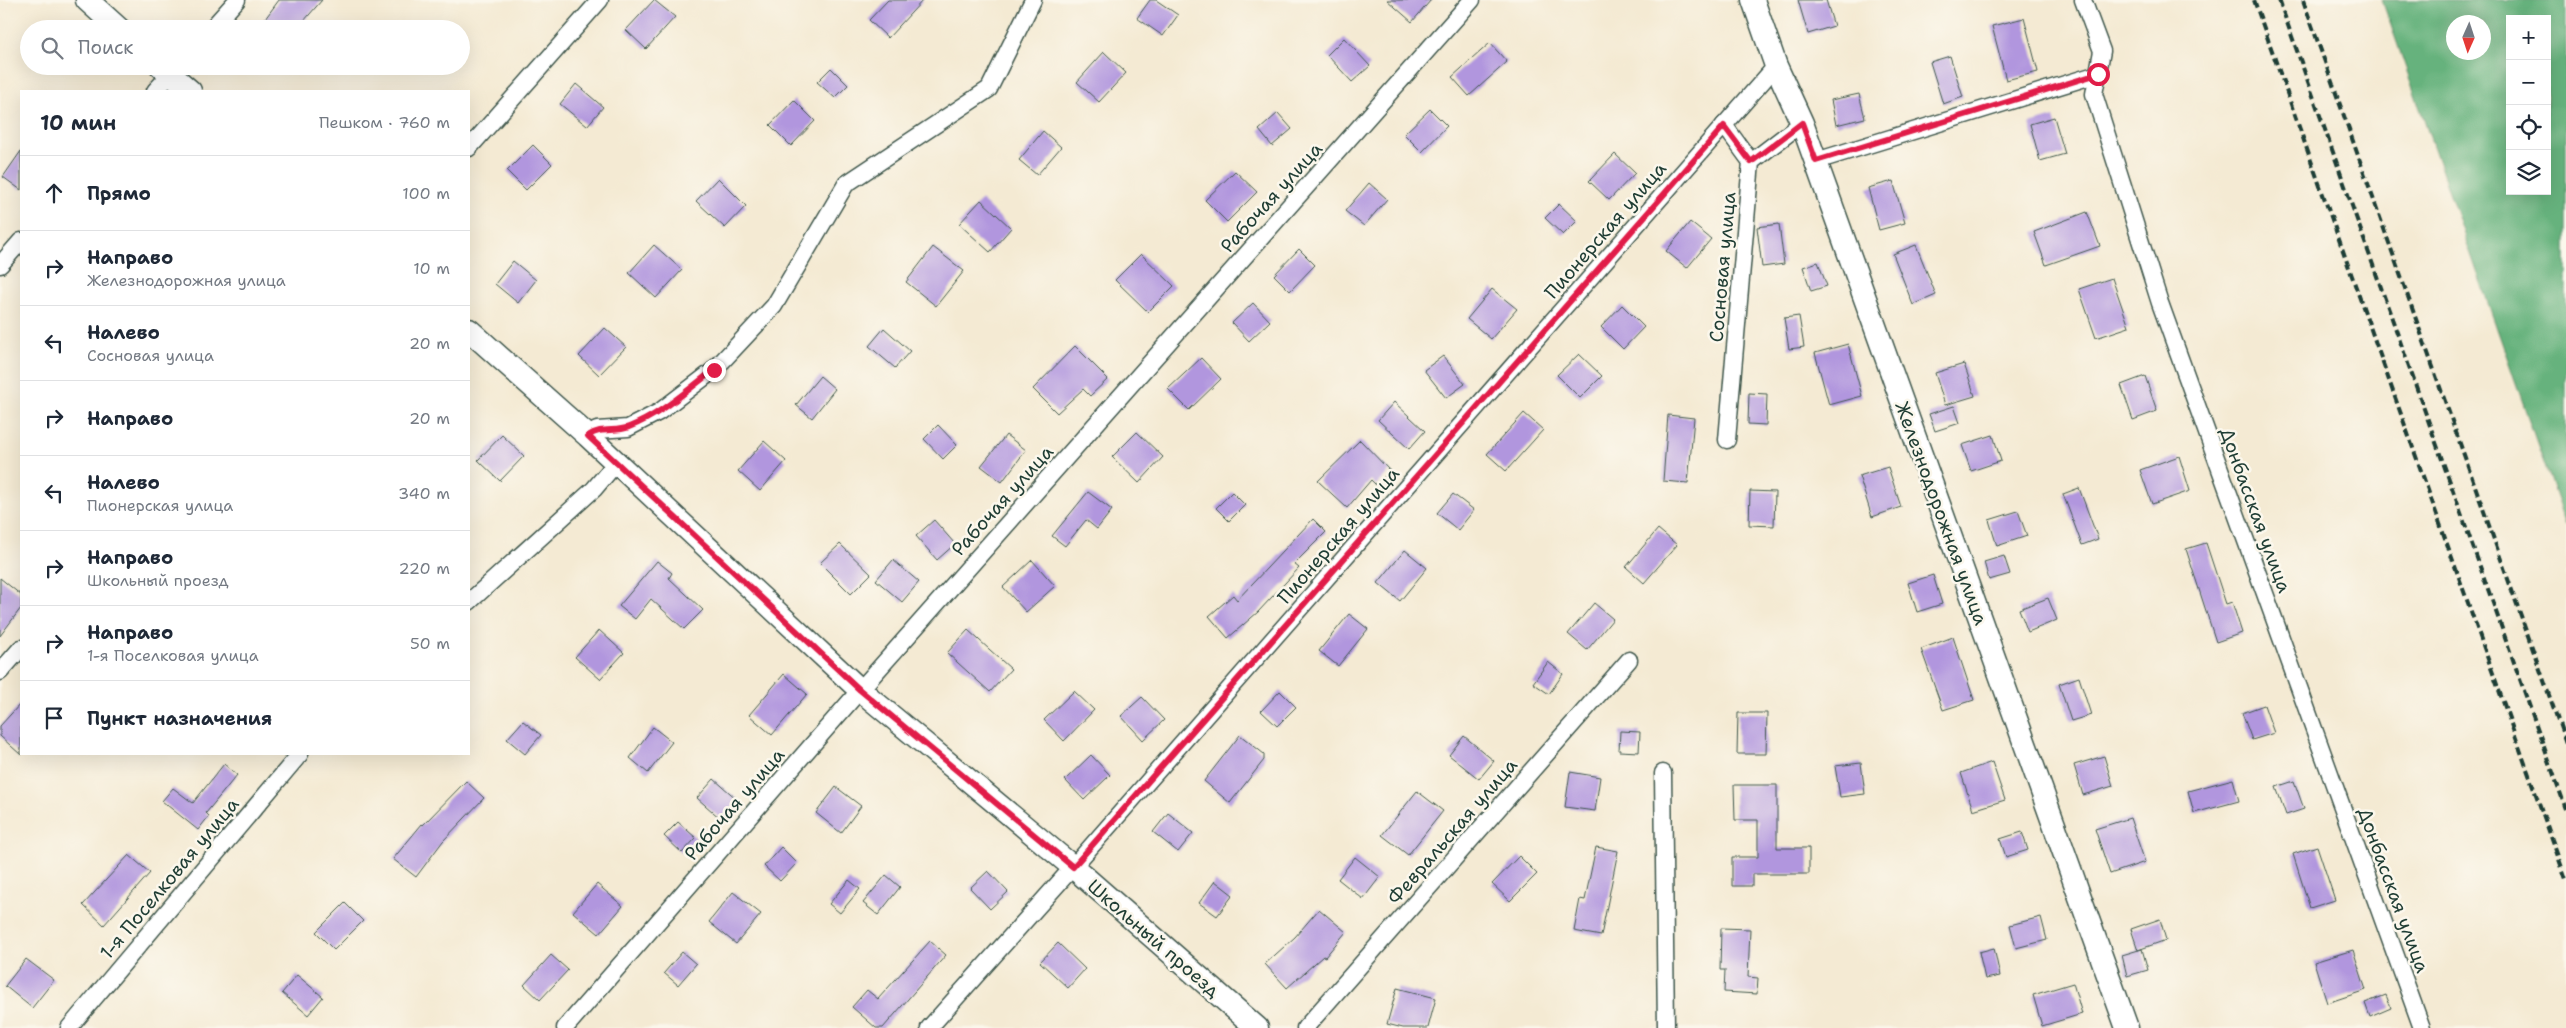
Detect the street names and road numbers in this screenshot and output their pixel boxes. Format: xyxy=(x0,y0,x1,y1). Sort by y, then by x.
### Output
street label: Рабочая улица xyxy=(1215,137,1328,258)
street label: Пионерская улица xyxy=(1539,156,1672,304)
street label: Сосновая улица xyxy=(1703,191,1742,343)
street label: Железнодорожная улица xyxy=(1889,398,1994,629)
street label: Донбасская улица xyxy=(2214,424,2297,596)
street label: Рабочая улица xyxy=(946,440,1059,561)
street label: Пионерская улица xyxy=(1272,461,1405,609)
street label: Рабочая улица xyxy=(679,743,790,866)
street label: Февральская улица xyxy=(1382,753,1523,910)
street label: 1-я Поселковая улица xyxy=(94,792,245,964)
street label: Донбасская улица xyxy=(2352,804,2435,976)
street label: Школьный проезд xyxy=(1082,874,1225,1003)

